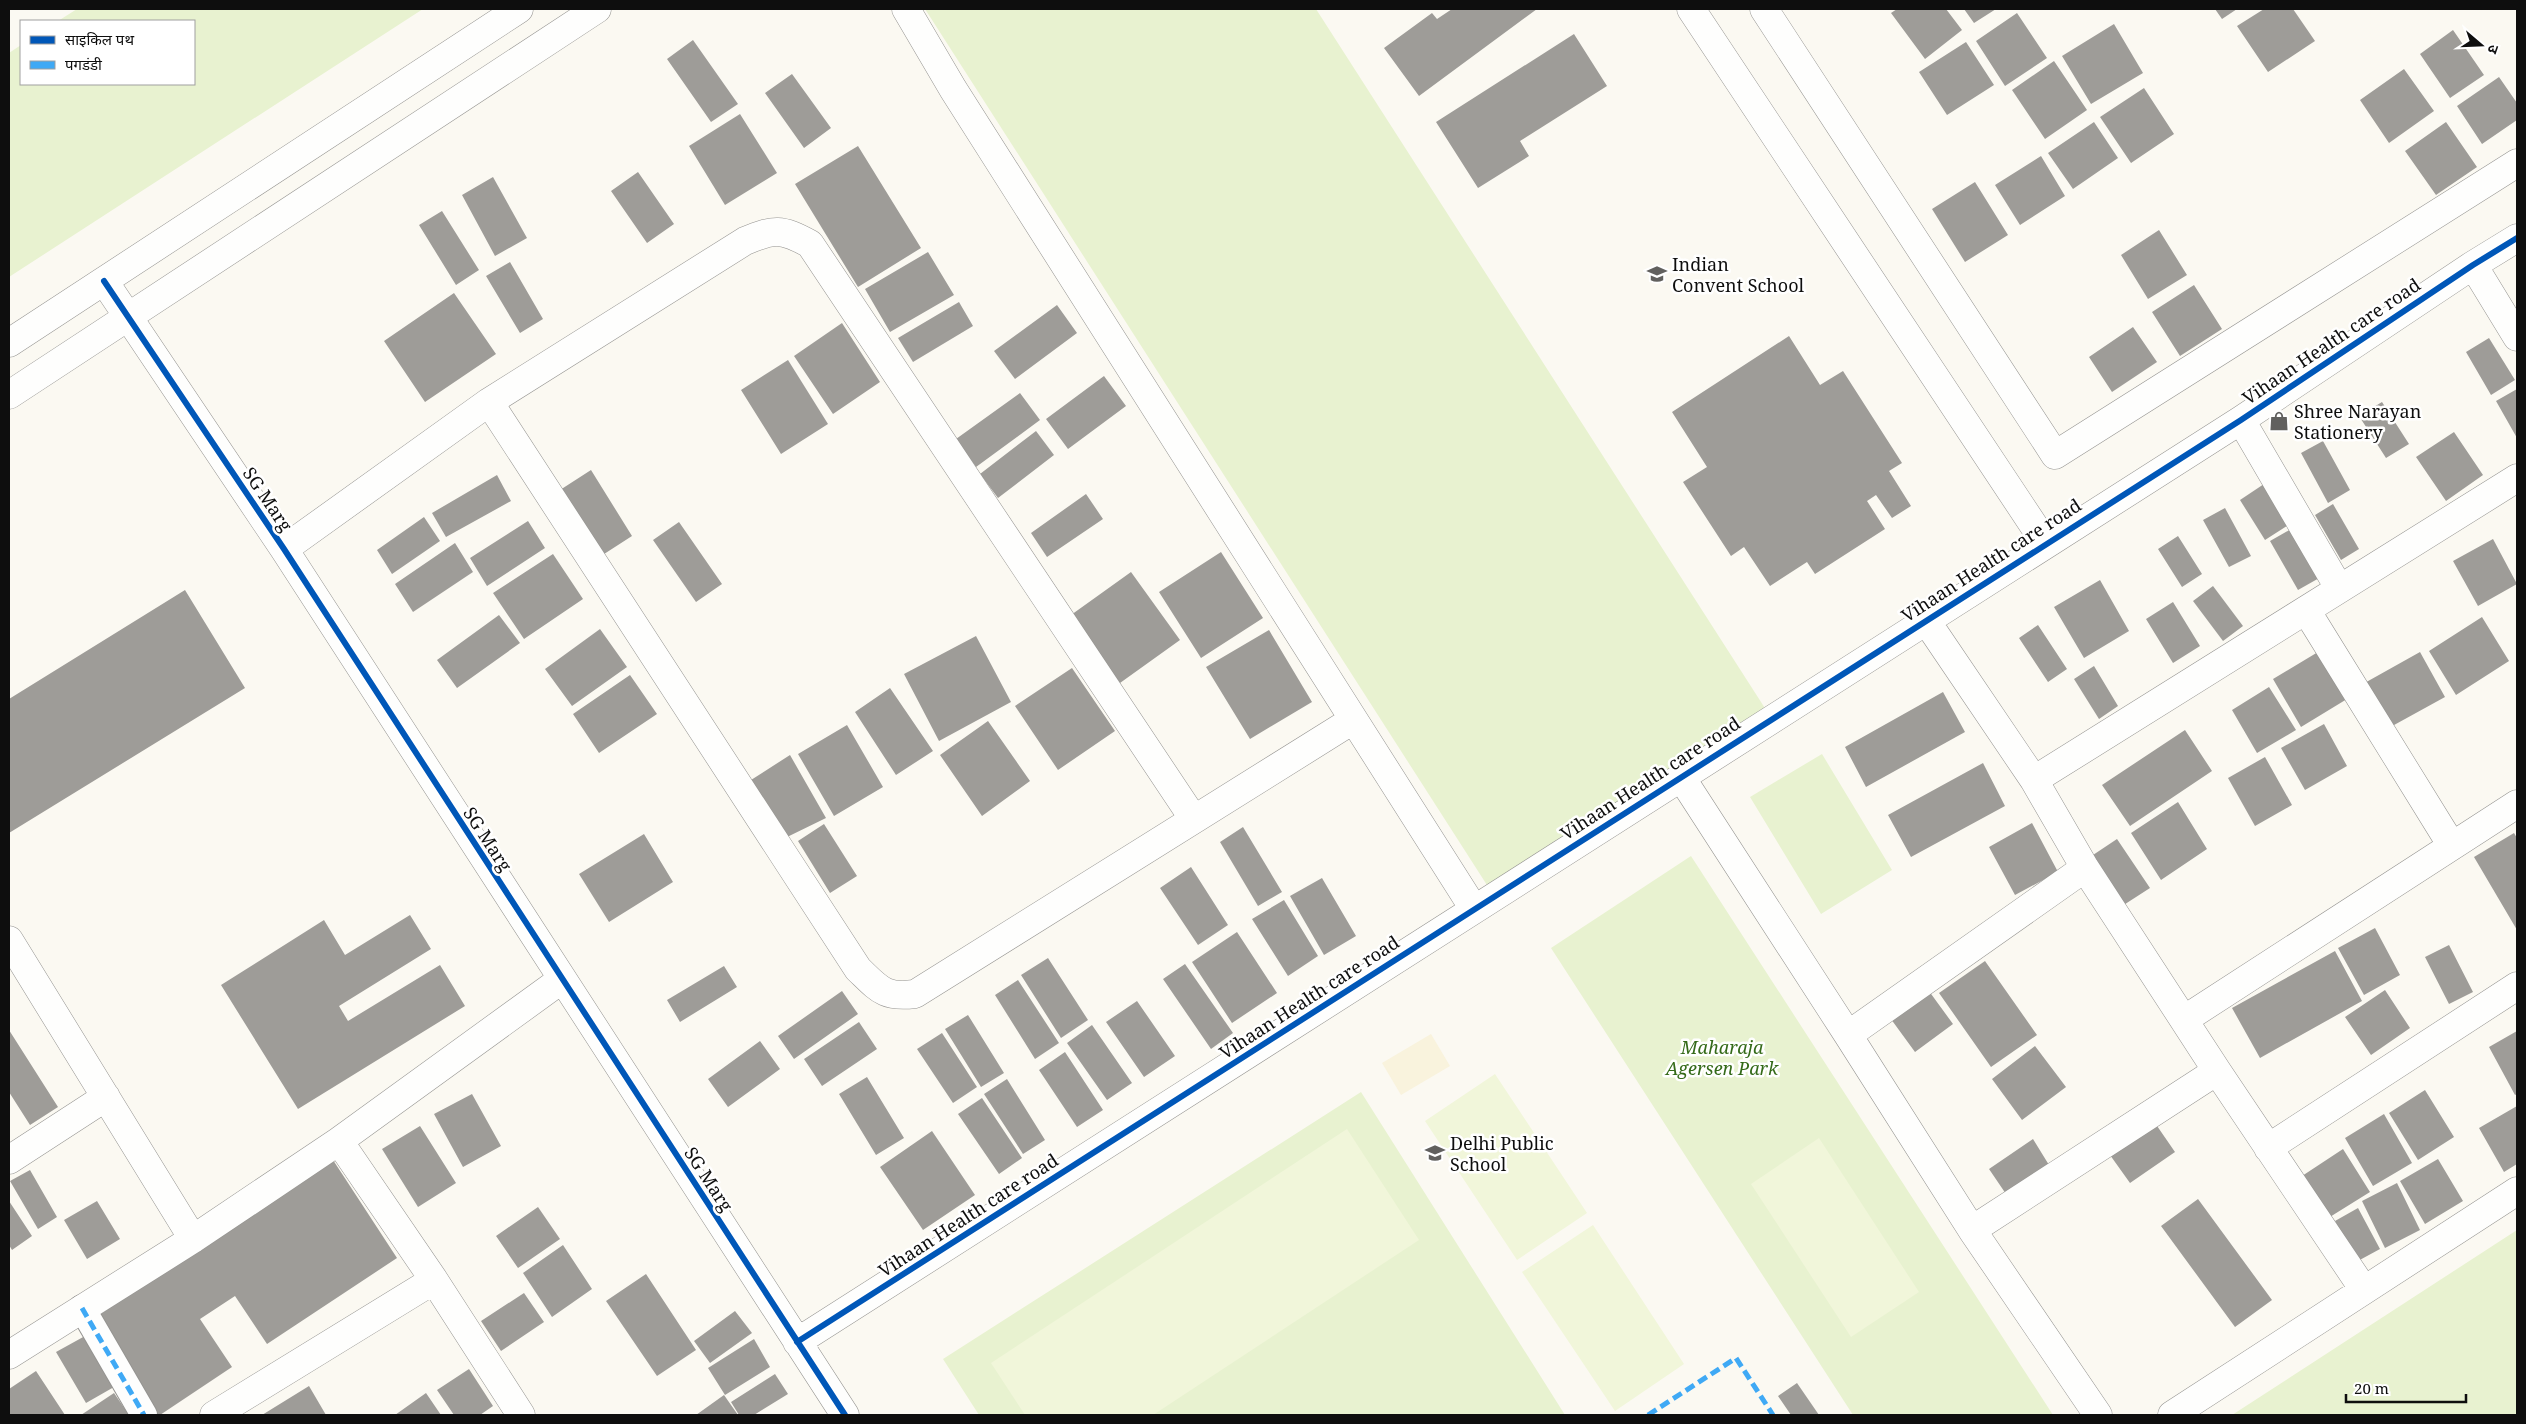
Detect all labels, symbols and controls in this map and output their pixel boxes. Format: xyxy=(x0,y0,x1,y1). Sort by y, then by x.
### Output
legend xyxy=(20,20,195,85)
north arrow xyxy=(2456,20,2506,70)
text: साइकिल पथ xyxy=(65,29,134,49)
text: उ xyxy=(2483,42,2504,57)
text: पगडंडी xyxy=(65,54,103,74)
place label: Indian Convent School xyxy=(1672,252,1805,297)
school or university icon: Indian Convent School xyxy=(1646,263,1668,285)
street label: Vihaan Health care road xyxy=(2237,272,2425,410)
place label: Shree Narayan Stationery xyxy=(2294,399,2422,444)
shop icon: Shree Narayan Stationery xyxy=(2268,410,2290,432)
street label: SG Marg xyxy=(238,462,298,536)
street label: Vihaan Health care road xyxy=(1896,493,2086,627)
street label: Vihaan Health care road xyxy=(1555,711,1745,845)
street label: SG Marg xyxy=(458,802,518,876)
street label: Vihaan Health care road xyxy=(1214,930,1404,1064)
park label: Maharaja Agersen Park xyxy=(1664,1035,1779,1080)
place label: Delhi Public School xyxy=(1450,1131,1554,1176)
street label: SG Marg xyxy=(679,1142,739,1216)
school or university icon: Delhi Public School xyxy=(1424,1142,1446,1164)
street label: Vihaan Health care road xyxy=(873,1148,1063,1282)
scale bar xyxy=(2346,1372,2466,1404)
text: 20 m xyxy=(2354,1378,2389,1398)

